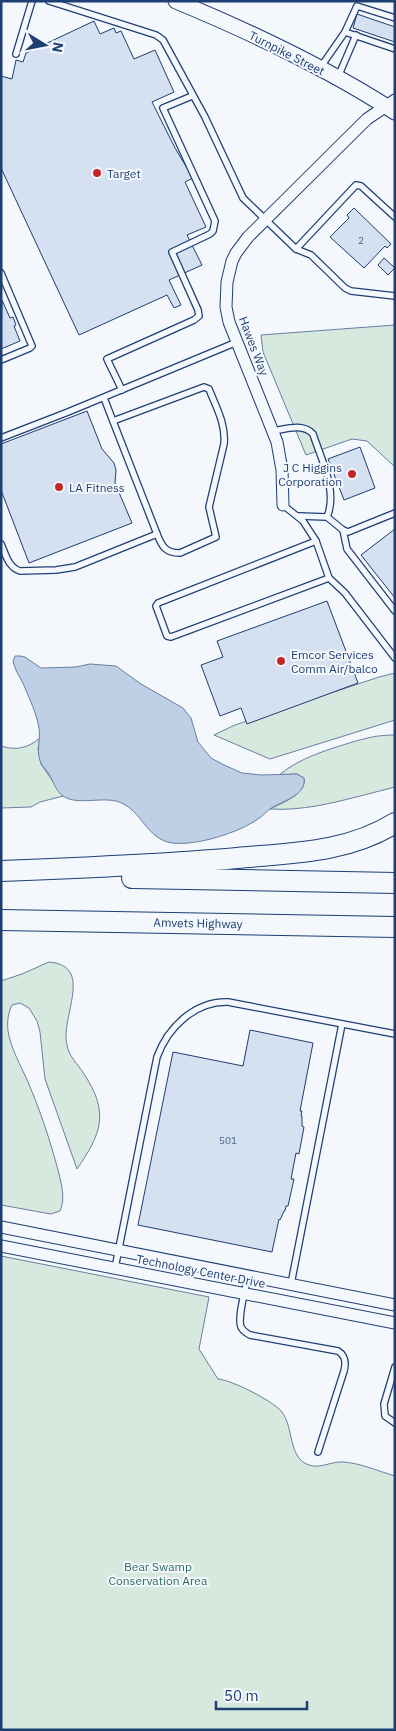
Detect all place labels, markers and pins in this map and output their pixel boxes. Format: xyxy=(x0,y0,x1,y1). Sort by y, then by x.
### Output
place label: Target xyxy=(107,166,141,181)
marker: Target xyxy=(91,167,103,179)
place label: J C Higgins Corporation xyxy=(278,460,342,489)
marker: J C Higgins Corporation xyxy=(346,468,358,480)
place label: LA Fitness xyxy=(69,480,125,495)
marker: LA Fitness xyxy=(53,481,65,493)
place label: Emcor Services Comm Air/balco xyxy=(291,647,378,676)
marker: Emcor Services Comm Air/balco xyxy=(275,655,287,667)

